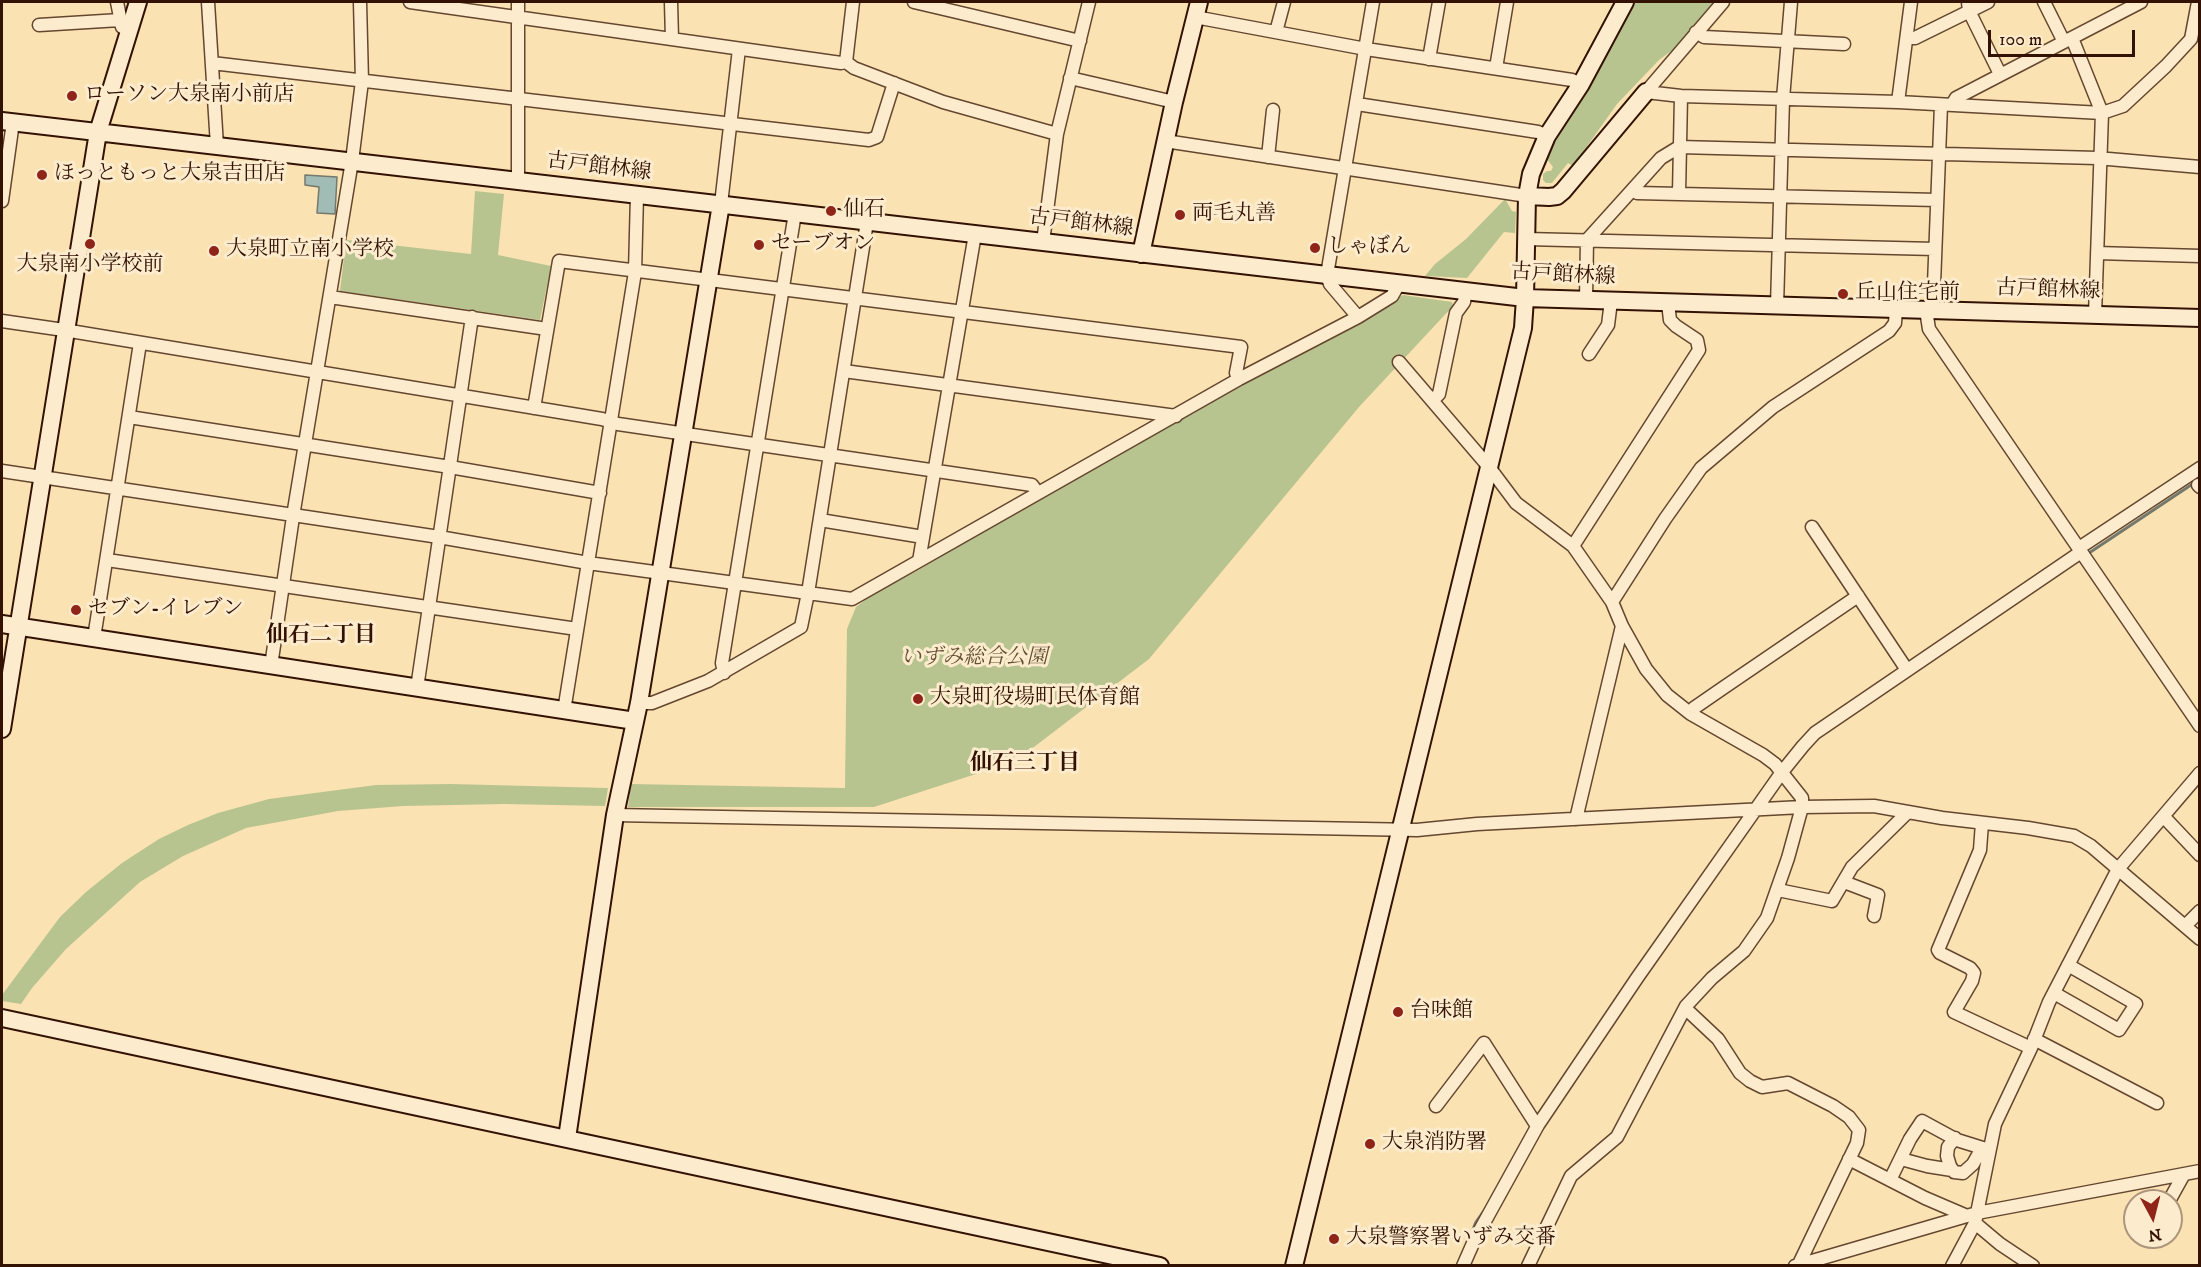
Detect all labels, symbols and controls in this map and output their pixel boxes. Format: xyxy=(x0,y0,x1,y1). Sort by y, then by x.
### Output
scale bar xyxy=(1991,18,2138,56)
text: 100 m xyxy=(1999,29,2042,51)
place label: ローソン大泉南小前店 xyxy=(84,83,294,109)
marker: ローソン大泉南小前店 xyxy=(65,89,79,103)
street label: 古戸館林線 xyxy=(545,149,653,187)
place label: ほっともっと大泉吉田店 xyxy=(54,162,285,188)
marker: ほっともっと大泉吉田店 xyxy=(35,168,49,182)
place label: 仙石 xyxy=(843,198,885,224)
place label: 両毛丸善 xyxy=(1192,202,1276,228)
marker: 仙石 xyxy=(824,204,838,218)
street label: 古戸館林線 xyxy=(1027,205,1135,243)
marker: 両毛丸善 xyxy=(1173,208,1187,222)
place label: セーブオン xyxy=(771,232,875,258)
place label: しゃぼん xyxy=(1327,235,1411,261)
marker: 大泉南小学校前 xyxy=(83,237,97,251)
place label: 大泉町立南小学校 xyxy=(226,238,394,264)
marker: セーブオン xyxy=(752,238,766,252)
marker: しゃぼん xyxy=(1308,241,1322,255)
marker: 大泉町立南小学校 xyxy=(207,244,221,258)
place label: 大泉南小学校前 xyxy=(17,253,163,279)
street label: 古戸館林線 xyxy=(1510,261,1616,291)
street label: 古戸館林線 xyxy=(1995,277,2101,305)
place label: 丘山住宅前 xyxy=(1855,281,1960,307)
marker: 丘山住宅前 xyxy=(1836,287,1850,301)
place label: セブン-イレブン xyxy=(88,597,244,623)
marker: セブン-イレブン xyxy=(69,603,83,617)
district label: 仙石二丁目 xyxy=(266,623,376,649)
park label: いずみ総合公園 xyxy=(901,646,1047,672)
place label: 大泉町役場町民体育館 xyxy=(930,686,1140,712)
marker: 大泉町役場町民体育館 xyxy=(911,692,925,706)
district label: 仙石三丁目 xyxy=(970,751,1080,777)
place label: 台味館 xyxy=(1410,999,1473,1025)
marker: 台味館 xyxy=(1391,1005,1405,1019)
place label: 大泉消防署 xyxy=(1382,1131,1487,1157)
marker: 大泉消防署 xyxy=(1363,1137,1377,1151)
north arrow xyxy=(2123,1189,2183,1249)
text: N xyxy=(2147,1224,2163,1246)
place label: 大泉警察署いずみ交番 xyxy=(1346,1226,1556,1252)
marker: 大泉警察署いずみ交番 xyxy=(1327,1232,1341,1246)

